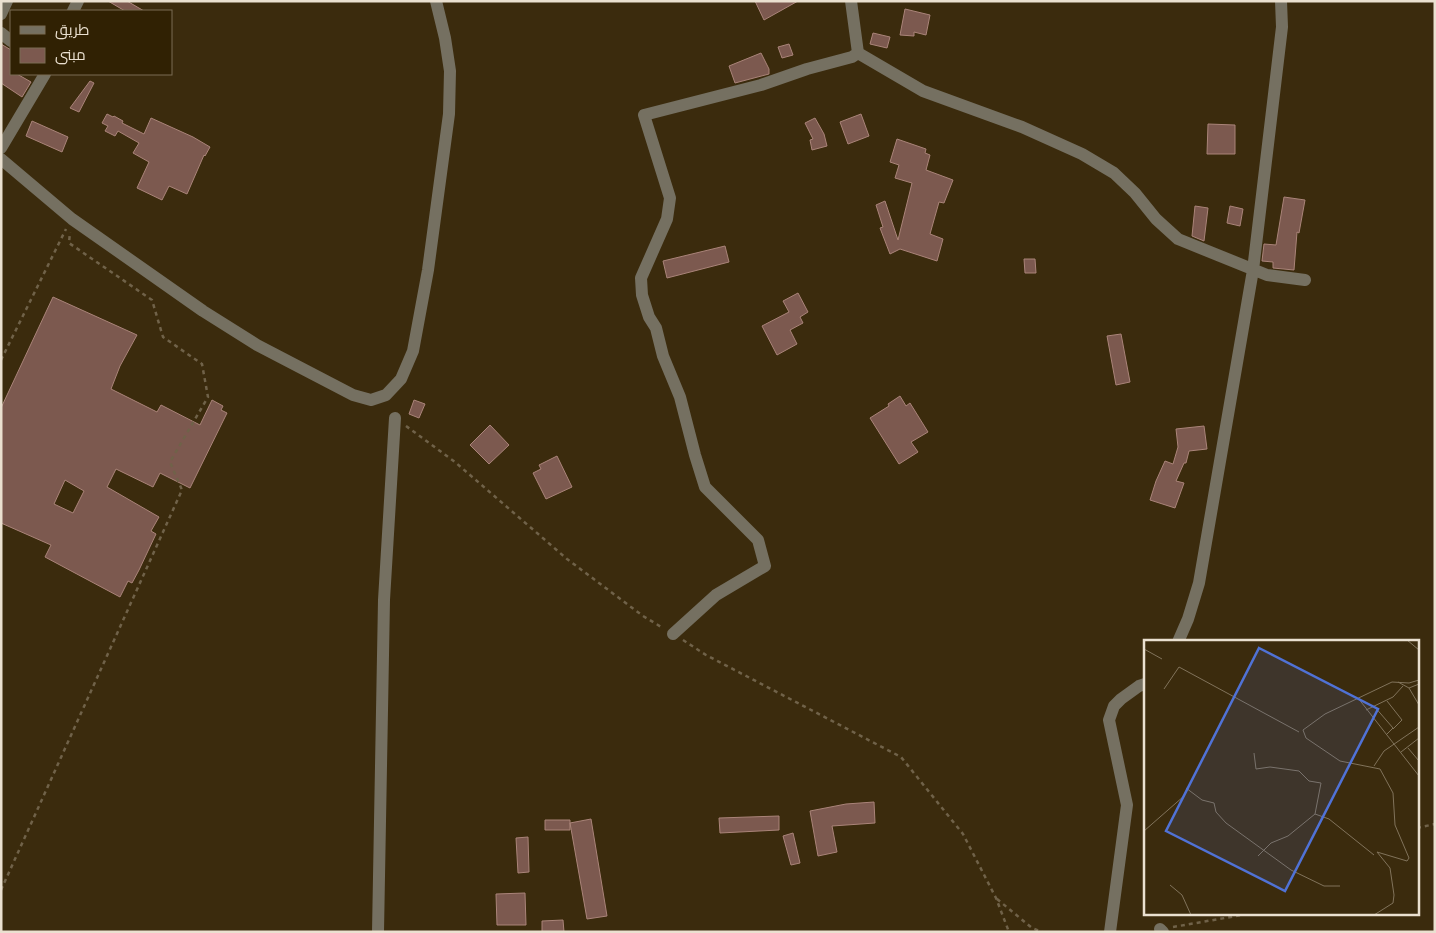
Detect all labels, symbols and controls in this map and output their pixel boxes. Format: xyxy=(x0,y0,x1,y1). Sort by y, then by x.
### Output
legend xyxy=(10,10,172,75)
text: طريق xyxy=(55,21,89,40)
text: مبنى xyxy=(55,46,86,65)
inset map xyxy=(1144,640,1418,916)

